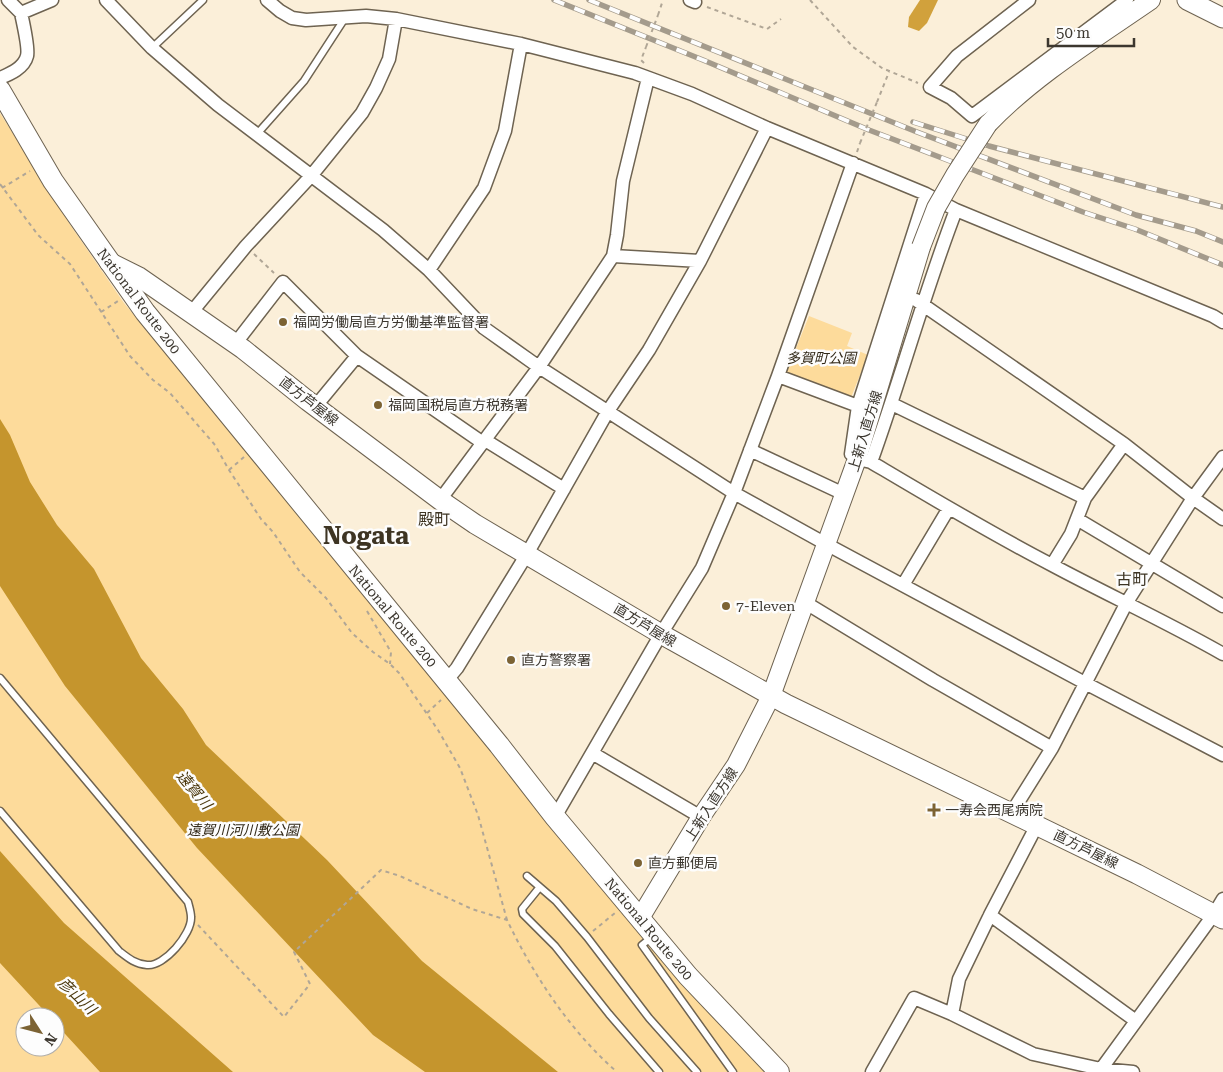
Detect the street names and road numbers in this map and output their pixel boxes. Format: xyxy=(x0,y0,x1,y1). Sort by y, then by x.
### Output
street label: National Route 200 xyxy=(94,245,184,357)
street label: 直方芦屋線 xyxy=(276,373,342,429)
street label: 上新入直方線 xyxy=(845,388,885,474)
street label: National Route 200 xyxy=(346,562,440,670)
street label: 直方芦屋線 xyxy=(611,600,679,650)
street label: 上新入直方線 xyxy=(681,764,741,844)
street label: 直方芦屋線 xyxy=(1051,826,1121,872)
street label: National Route 200 xyxy=(602,875,696,983)

